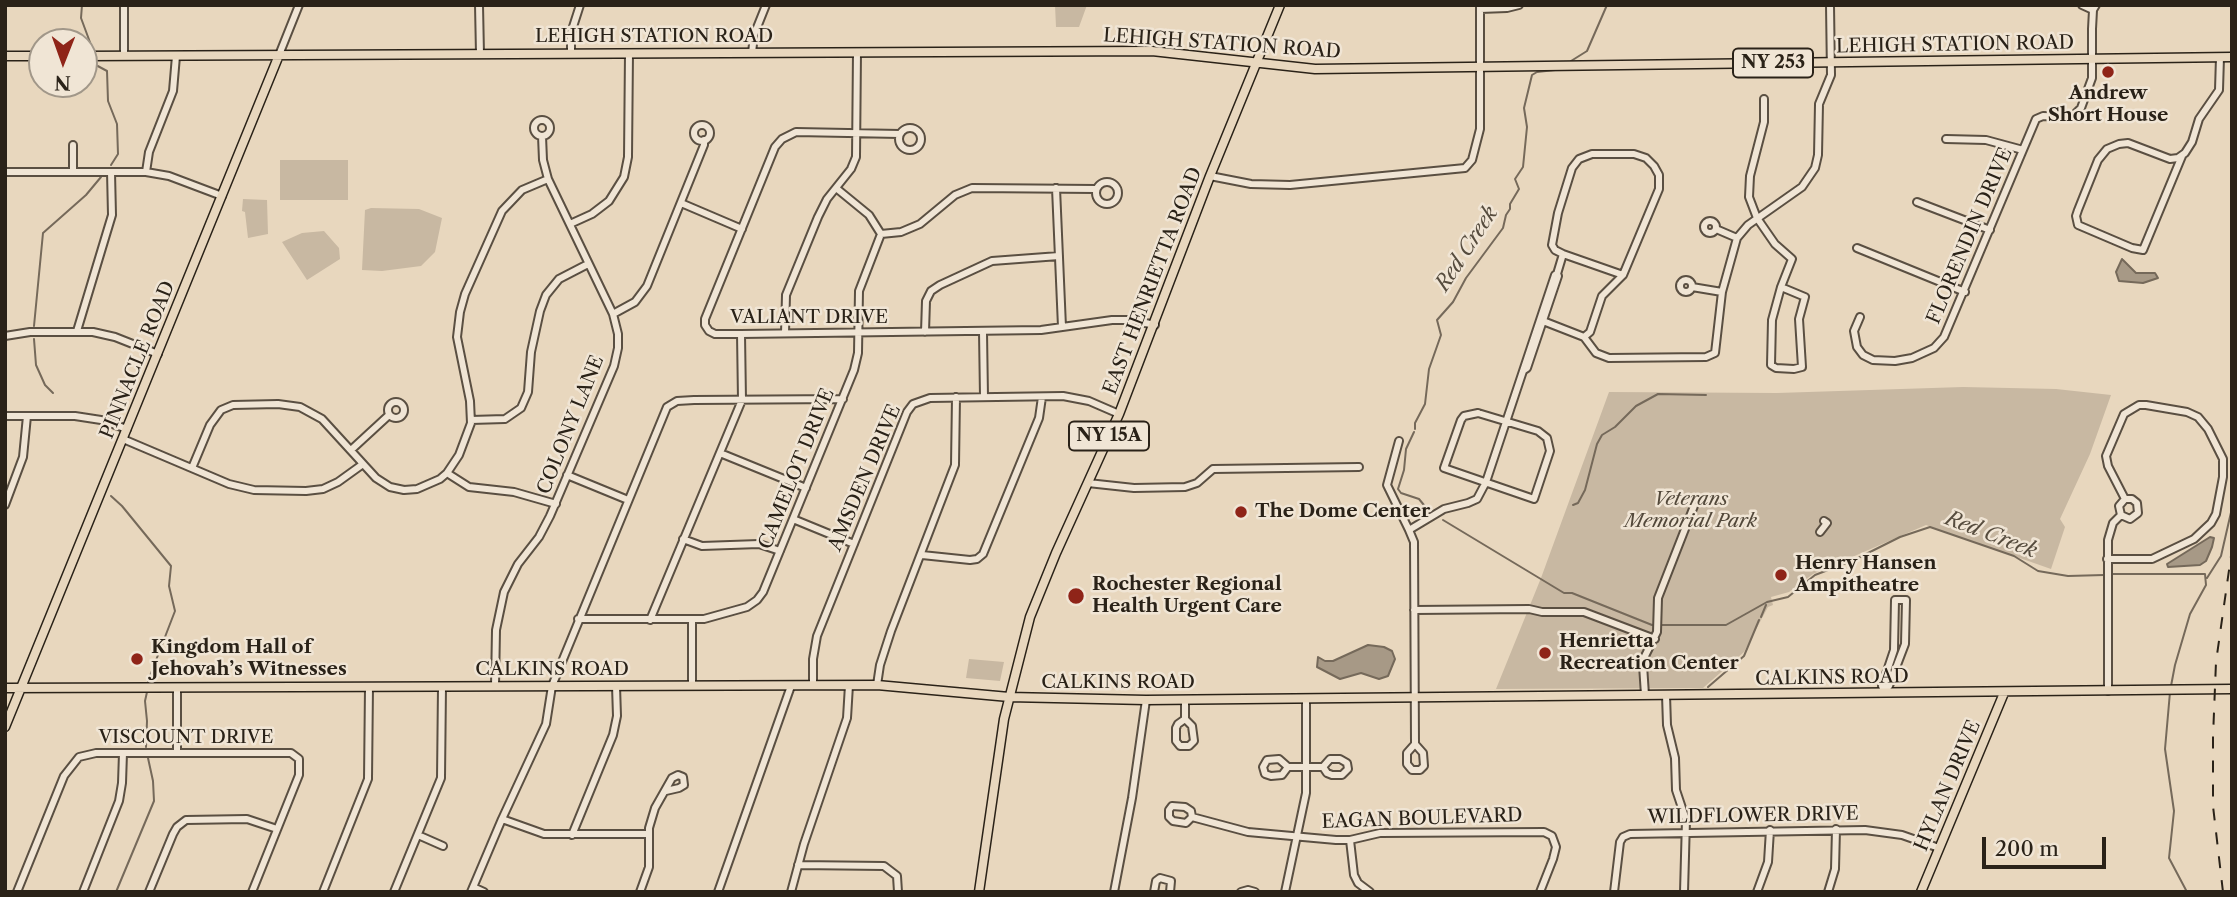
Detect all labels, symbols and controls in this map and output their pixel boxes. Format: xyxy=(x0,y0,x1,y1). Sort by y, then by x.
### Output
street label: LEHIGH STATION ROAD xyxy=(1102,24,1342,64)
street label: LEHIGH STATION ROAD xyxy=(535,26,773,48)
north arrow xyxy=(28,28,98,98)
street label: LEHIGH STATION ROAD xyxy=(1836,32,2074,58)
road number: NY 253 xyxy=(1733,48,1813,78)
marker: Andrew Short House xyxy=(2100,64,2116,80)
text: N xyxy=(54,71,71,94)
place label: Andrew Short House xyxy=(2048,83,2168,127)
street label: FLORENDIN DRIVE xyxy=(1923,144,2017,328)
street label: EAST HENRIETTA ROAD xyxy=(1099,164,1207,398)
water label: Red Creek xyxy=(1430,202,1504,296)
street label: PINNACLE ROAD xyxy=(96,278,180,442)
street label: VALIANT DRIVE xyxy=(730,307,888,329)
street label: COLONY LANE xyxy=(533,352,609,498)
street label: CAMELOT DRIVE xyxy=(754,385,840,553)
street label: AMSDEN DRIVE xyxy=(824,401,906,555)
road number: NY 15A xyxy=(1069,422,1149,450)
park label: Veterans Memorial Park xyxy=(1625,489,1757,533)
place label: The Dome Center xyxy=(1255,501,1430,523)
marker: The Dome Center xyxy=(1233,504,1249,520)
water label: Red Creek xyxy=(1942,506,2040,564)
place label: Henry Hansen Ampitheatre xyxy=(1795,553,1936,597)
marker: Henry Hansen Ampitheatre xyxy=(1773,567,1789,583)
place label: Rochester Regional Health Urgent Care xyxy=(1092,574,1282,618)
marker: Rochester Regional Health Urgent Care xyxy=(1066,586,1086,606)
place label: Henrietta Recreation Center xyxy=(1559,631,1739,675)
place label: Kingdom Hall of Jehovah’s Witnesses xyxy=(151,637,347,681)
marker: Henrietta Recreation Center xyxy=(1537,645,1553,661)
marker: Kingdom Hall of Jehovah’s Witnesses xyxy=(129,651,145,667)
street label: CALKINS ROAD xyxy=(475,659,629,681)
street label: CALKINS ROAD xyxy=(1755,665,1909,691)
street label: CALKINS ROAD xyxy=(1041,672,1195,694)
street label: HYLAN DRIVE xyxy=(1910,717,1986,855)
street label: VISCOUNT DRIVE xyxy=(98,727,274,749)
street label: WILDFLOWER DRIVE xyxy=(1647,803,1859,829)
street label: EAGAN BOULEVARD xyxy=(1321,804,1523,834)
scale bar xyxy=(1985,824,2109,868)
text: 200 m xyxy=(1995,836,2059,861)

